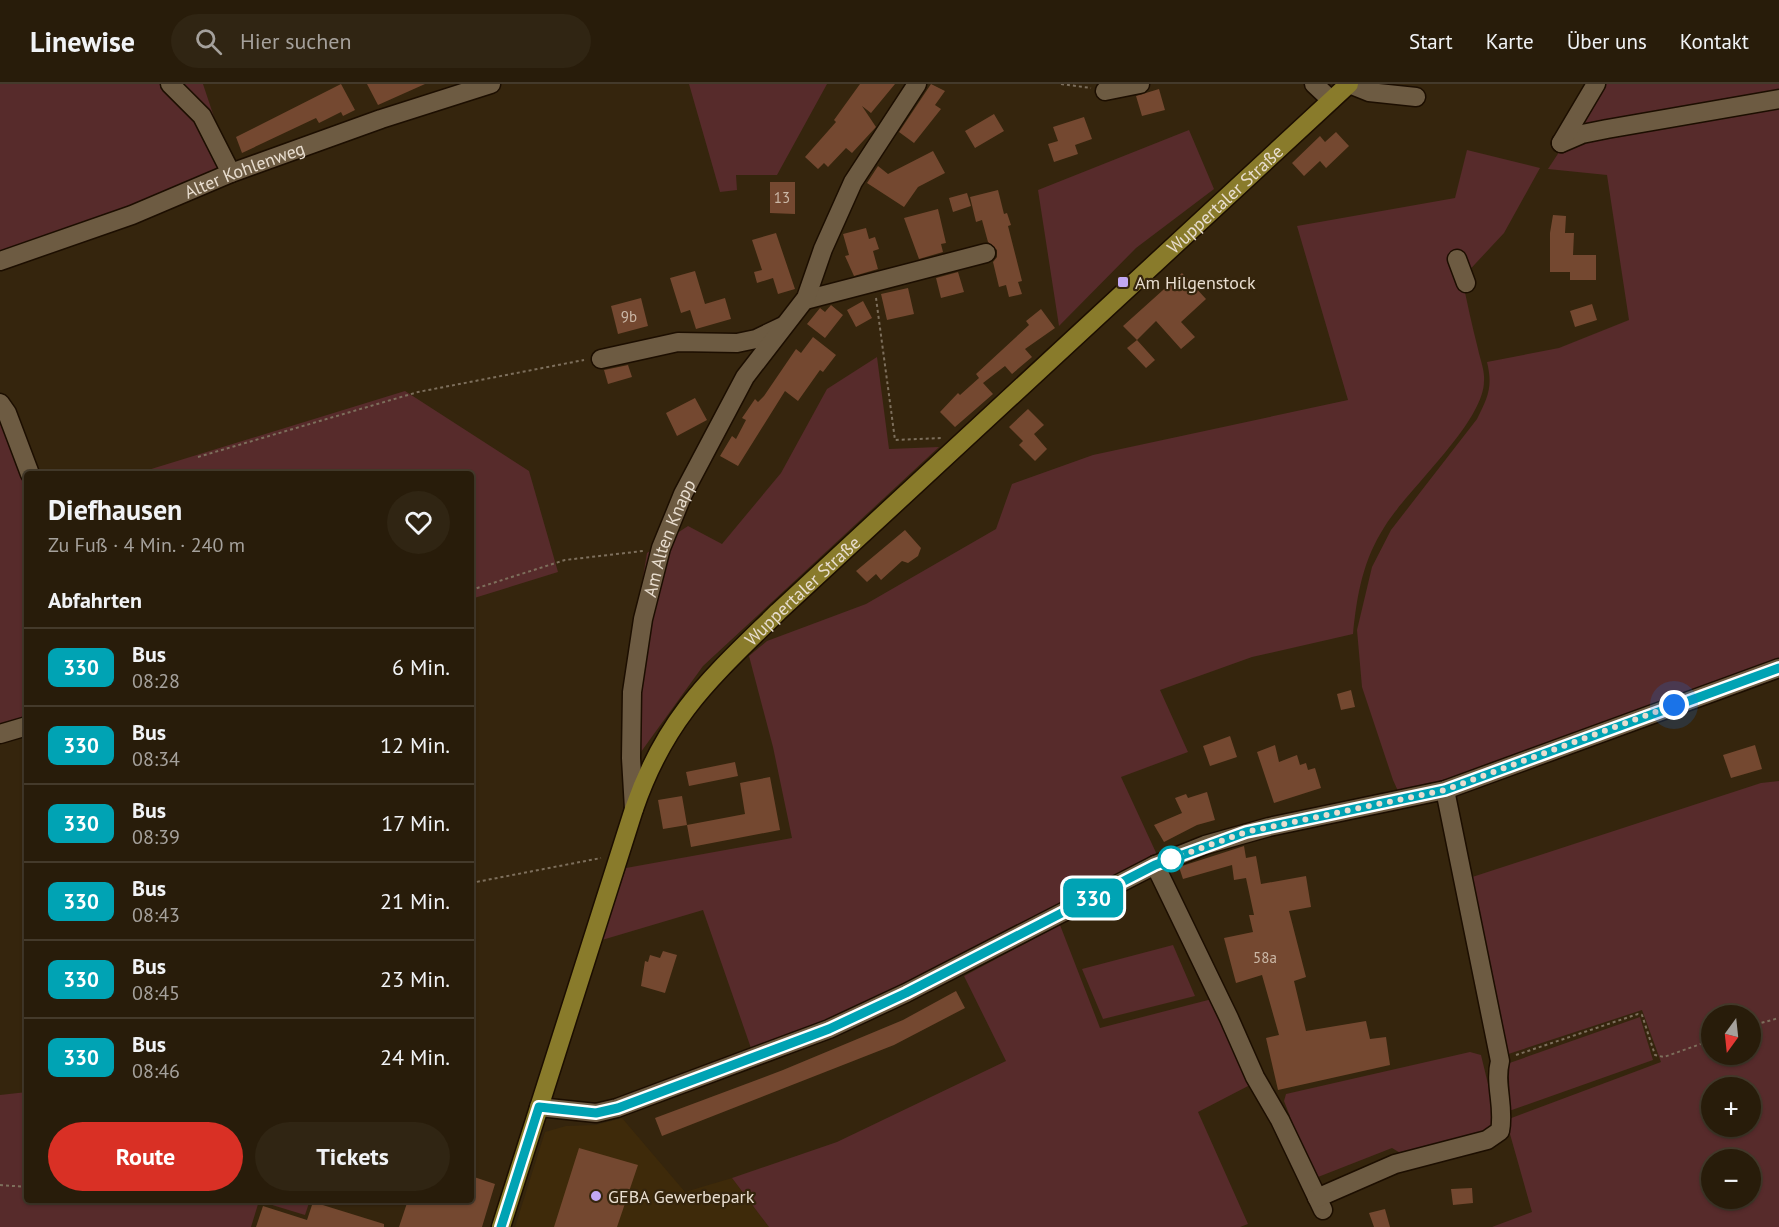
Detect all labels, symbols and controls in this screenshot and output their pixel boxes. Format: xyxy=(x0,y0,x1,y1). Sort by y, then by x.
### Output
search box xyxy=(171,14,591,68)
text: Linewise xyxy=(30,23,135,60)
icon: search xyxy=(192,25,225,58)
text: Hier suchen xyxy=(240,27,352,55)
text: Start xyxy=(1409,28,1453,55)
text: Karte xyxy=(1486,28,1534,55)
text: Über uns xyxy=(1567,28,1647,55)
text: Kontakt xyxy=(1680,28,1749,55)
street label: Alter Kohlenweg xyxy=(180,136,308,203)
street label: Wuppertaler Straße xyxy=(1162,140,1288,258)
house number: 13 xyxy=(774,188,790,207)
place label: Am Hilgenstock xyxy=(1135,271,1256,294)
marker: Am Hilgenstock xyxy=(1116,275,1130,289)
house number: 9b xyxy=(621,307,637,326)
street label: Am Alten Knapp xyxy=(638,475,700,599)
text: Diefhausen xyxy=(48,491,182,528)
button: heart xyxy=(387,491,450,554)
street label: Wuppertaler Straße xyxy=(739,531,865,650)
text: Zu Fuß · 4 Min. · 240 m xyxy=(48,532,245,558)
text: Abfahrten xyxy=(48,586,142,614)
text: Bus xyxy=(132,640,166,668)
text: 6 Min. xyxy=(392,653,450,681)
text: 330 xyxy=(63,654,99,681)
text: 08:28 xyxy=(132,668,180,694)
your location xyxy=(1659,690,1689,720)
text: Bus xyxy=(132,718,166,746)
text: 12 Min. xyxy=(380,731,450,759)
text: 330 xyxy=(63,732,99,759)
text: 08:34 xyxy=(132,746,180,772)
text: Bus xyxy=(132,796,166,824)
text: 17 Min. xyxy=(381,809,450,837)
text: 330 xyxy=(63,810,99,837)
text: 08:39 xyxy=(132,824,180,850)
unlabelled marker xyxy=(1158,846,1184,872)
text: Bus xyxy=(132,874,166,902)
line badge: 330 xyxy=(1058,878,1128,918)
text: 330 xyxy=(1075,885,1111,912)
text: 21 Min. xyxy=(380,887,450,915)
text: 330 xyxy=(63,888,99,915)
text: 08:43 xyxy=(132,902,180,928)
house number: 58a xyxy=(1253,948,1277,967)
text: Bus xyxy=(132,952,166,980)
text: 23 Min. xyxy=(380,965,450,993)
text: 330 xyxy=(63,966,99,993)
text: 08:45 xyxy=(132,980,180,1006)
north arrow xyxy=(1701,1005,1761,1065)
map controls xyxy=(1701,1005,1761,1209)
text: Bus xyxy=(132,1030,166,1058)
text: 24 Min. xyxy=(380,1043,450,1071)
text: 330 xyxy=(63,1044,99,1071)
text: 08:46 xyxy=(132,1058,180,1084)
button: + xyxy=(1701,1077,1761,1137)
button: Route xyxy=(48,1122,243,1191)
button: Tickets xyxy=(255,1122,450,1191)
button: − xyxy=(1701,1149,1761,1209)
place label: GEBA Gewerbepark xyxy=(608,1185,755,1208)
marker: GEBA Gewerbepark xyxy=(589,1189,603,1203)

